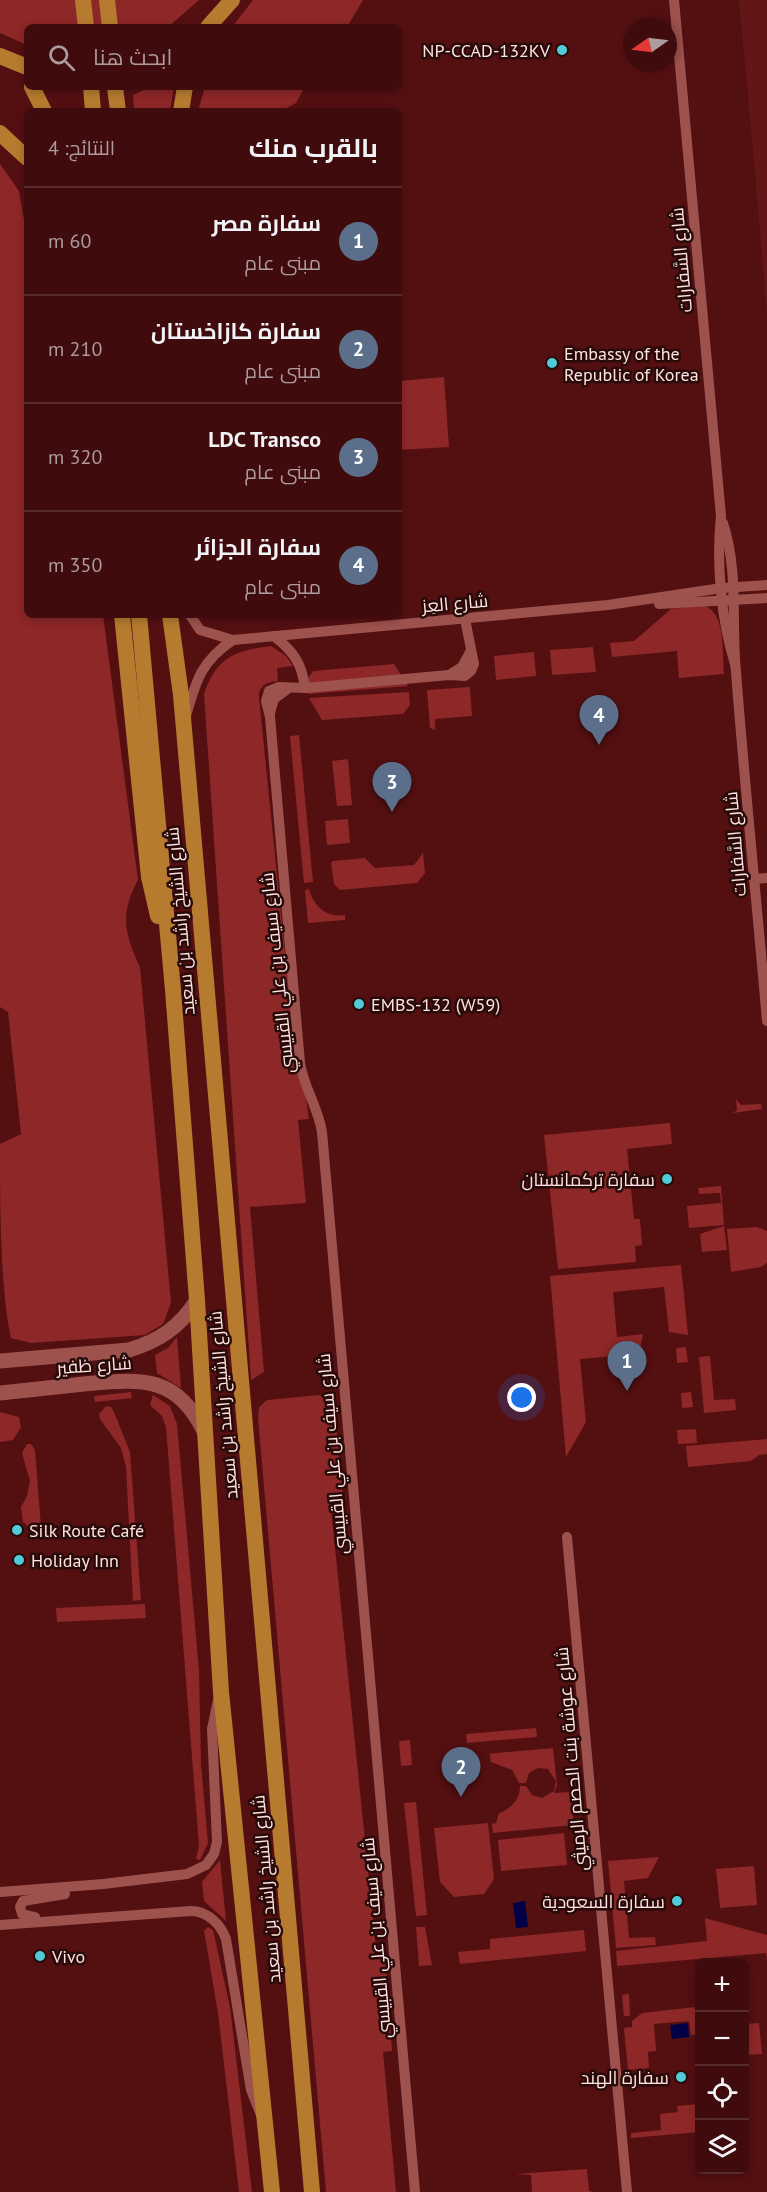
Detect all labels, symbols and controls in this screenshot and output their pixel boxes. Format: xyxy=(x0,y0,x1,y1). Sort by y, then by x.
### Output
north arrow xyxy=(623,18,677,72)
search box xyxy=(24,24,402,90)
place label: NP-CCAD-132KV xyxy=(422,39,551,62)
icon: search xyxy=(45,41,78,74)
text: ابحث هنا xyxy=(93,43,172,71)
marker: NP-CCAD-132KV xyxy=(555,43,569,57)
text: بالقرب منك xyxy=(249,131,378,164)
text: النتائج: 4 xyxy=(48,135,115,161)
street label: شارع السَّفارات xyxy=(665,206,698,314)
text: سفارة مصر xyxy=(212,209,321,237)
text: 60 m xyxy=(48,228,91,254)
text: 1 xyxy=(353,228,364,254)
text: مبنى عام xyxy=(244,250,321,276)
text: سفارة كازاخستان xyxy=(151,317,321,345)
text: 210 m xyxy=(48,336,102,362)
text: 2 xyxy=(353,336,364,362)
place label: Embassy of the Republic of Korea xyxy=(564,342,699,386)
marker: Embassy of the Republic of Korea xyxy=(545,356,559,370)
text: مبنى عام xyxy=(244,358,321,384)
text: LDC Transco xyxy=(208,425,321,453)
text: 320 m xyxy=(48,444,102,470)
text: 3 xyxy=(353,444,364,470)
text: مبنى عام xyxy=(244,459,321,485)
text: سفارة الجزائر xyxy=(195,533,321,561)
text: 350 m xyxy=(48,552,102,578)
text: 4 xyxy=(353,552,364,578)
text: مبنى عام xyxy=(244,574,321,600)
street label: شارع العِز xyxy=(420,589,489,618)
pin: 4 xyxy=(580,696,618,745)
pin: 3 xyxy=(372,762,412,812)
street label: شارع السَّفارات xyxy=(719,790,752,898)
street label: شارع الشيخ راشد بن سعيد xyxy=(160,826,201,1016)
street label: شارع سيف بن علي القبيسي xyxy=(255,871,302,1075)
place label: EMBS-132 (W59) xyxy=(371,993,500,1016)
marker: EMBS-132 (W59) xyxy=(352,997,366,1011)
place label: سفارة تركمانستان xyxy=(521,1168,655,1191)
marker: سفارة تركمانستان xyxy=(660,1172,674,1186)
street label: شارع الشيخ راشد بن سعيد xyxy=(203,1310,244,1500)
pin: 1 xyxy=(608,1342,646,1391)
street label: شارع ظفير xyxy=(55,1351,132,1380)
street label: شارع سيف بن علي القبيسي xyxy=(312,1352,355,1556)
your location xyxy=(507,1383,536,1412)
place label: Silk Route Café xyxy=(29,1519,144,1542)
marker: Silk Route Café xyxy=(10,1523,24,1537)
place label: Holiday Inn xyxy=(31,1549,119,1572)
marker: Holiday Inn xyxy=(12,1553,26,1567)
street label: شارع عوشة بنت الحصم الرميثي xyxy=(550,1646,595,1872)
pin: 2 xyxy=(442,1748,480,1797)
street label: شارع الشيخ راشد بن سعيد xyxy=(246,1794,287,1984)
street label: شارع سيف بن علي القبيسي xyxy=(356,1836,399,2040)
place label: سفارة السعودية xyxy=(542,1890,665,1913)
marker: سفارة السعودية xyxy=(670,1894,684,1908)
place label: Vivo xyxy=(51,1945,85,1968)
marker: Vivo xyxy=(33,1949,47,1963)
map controls xyxy=(695,1958,749,2174)
button: + xyxy=(695,1958,749,2012)
button: − xyxy=(695,2012,749,2066)
place label: سفارة الهند xyxy=(581,2066,669,2089)
button: locate xyxy=(695,2066,749,2120)
marker: سفارة الهند xyxy=(674,2070,688,2084)
button: layers xyxy=(695,2120,749,2174)

